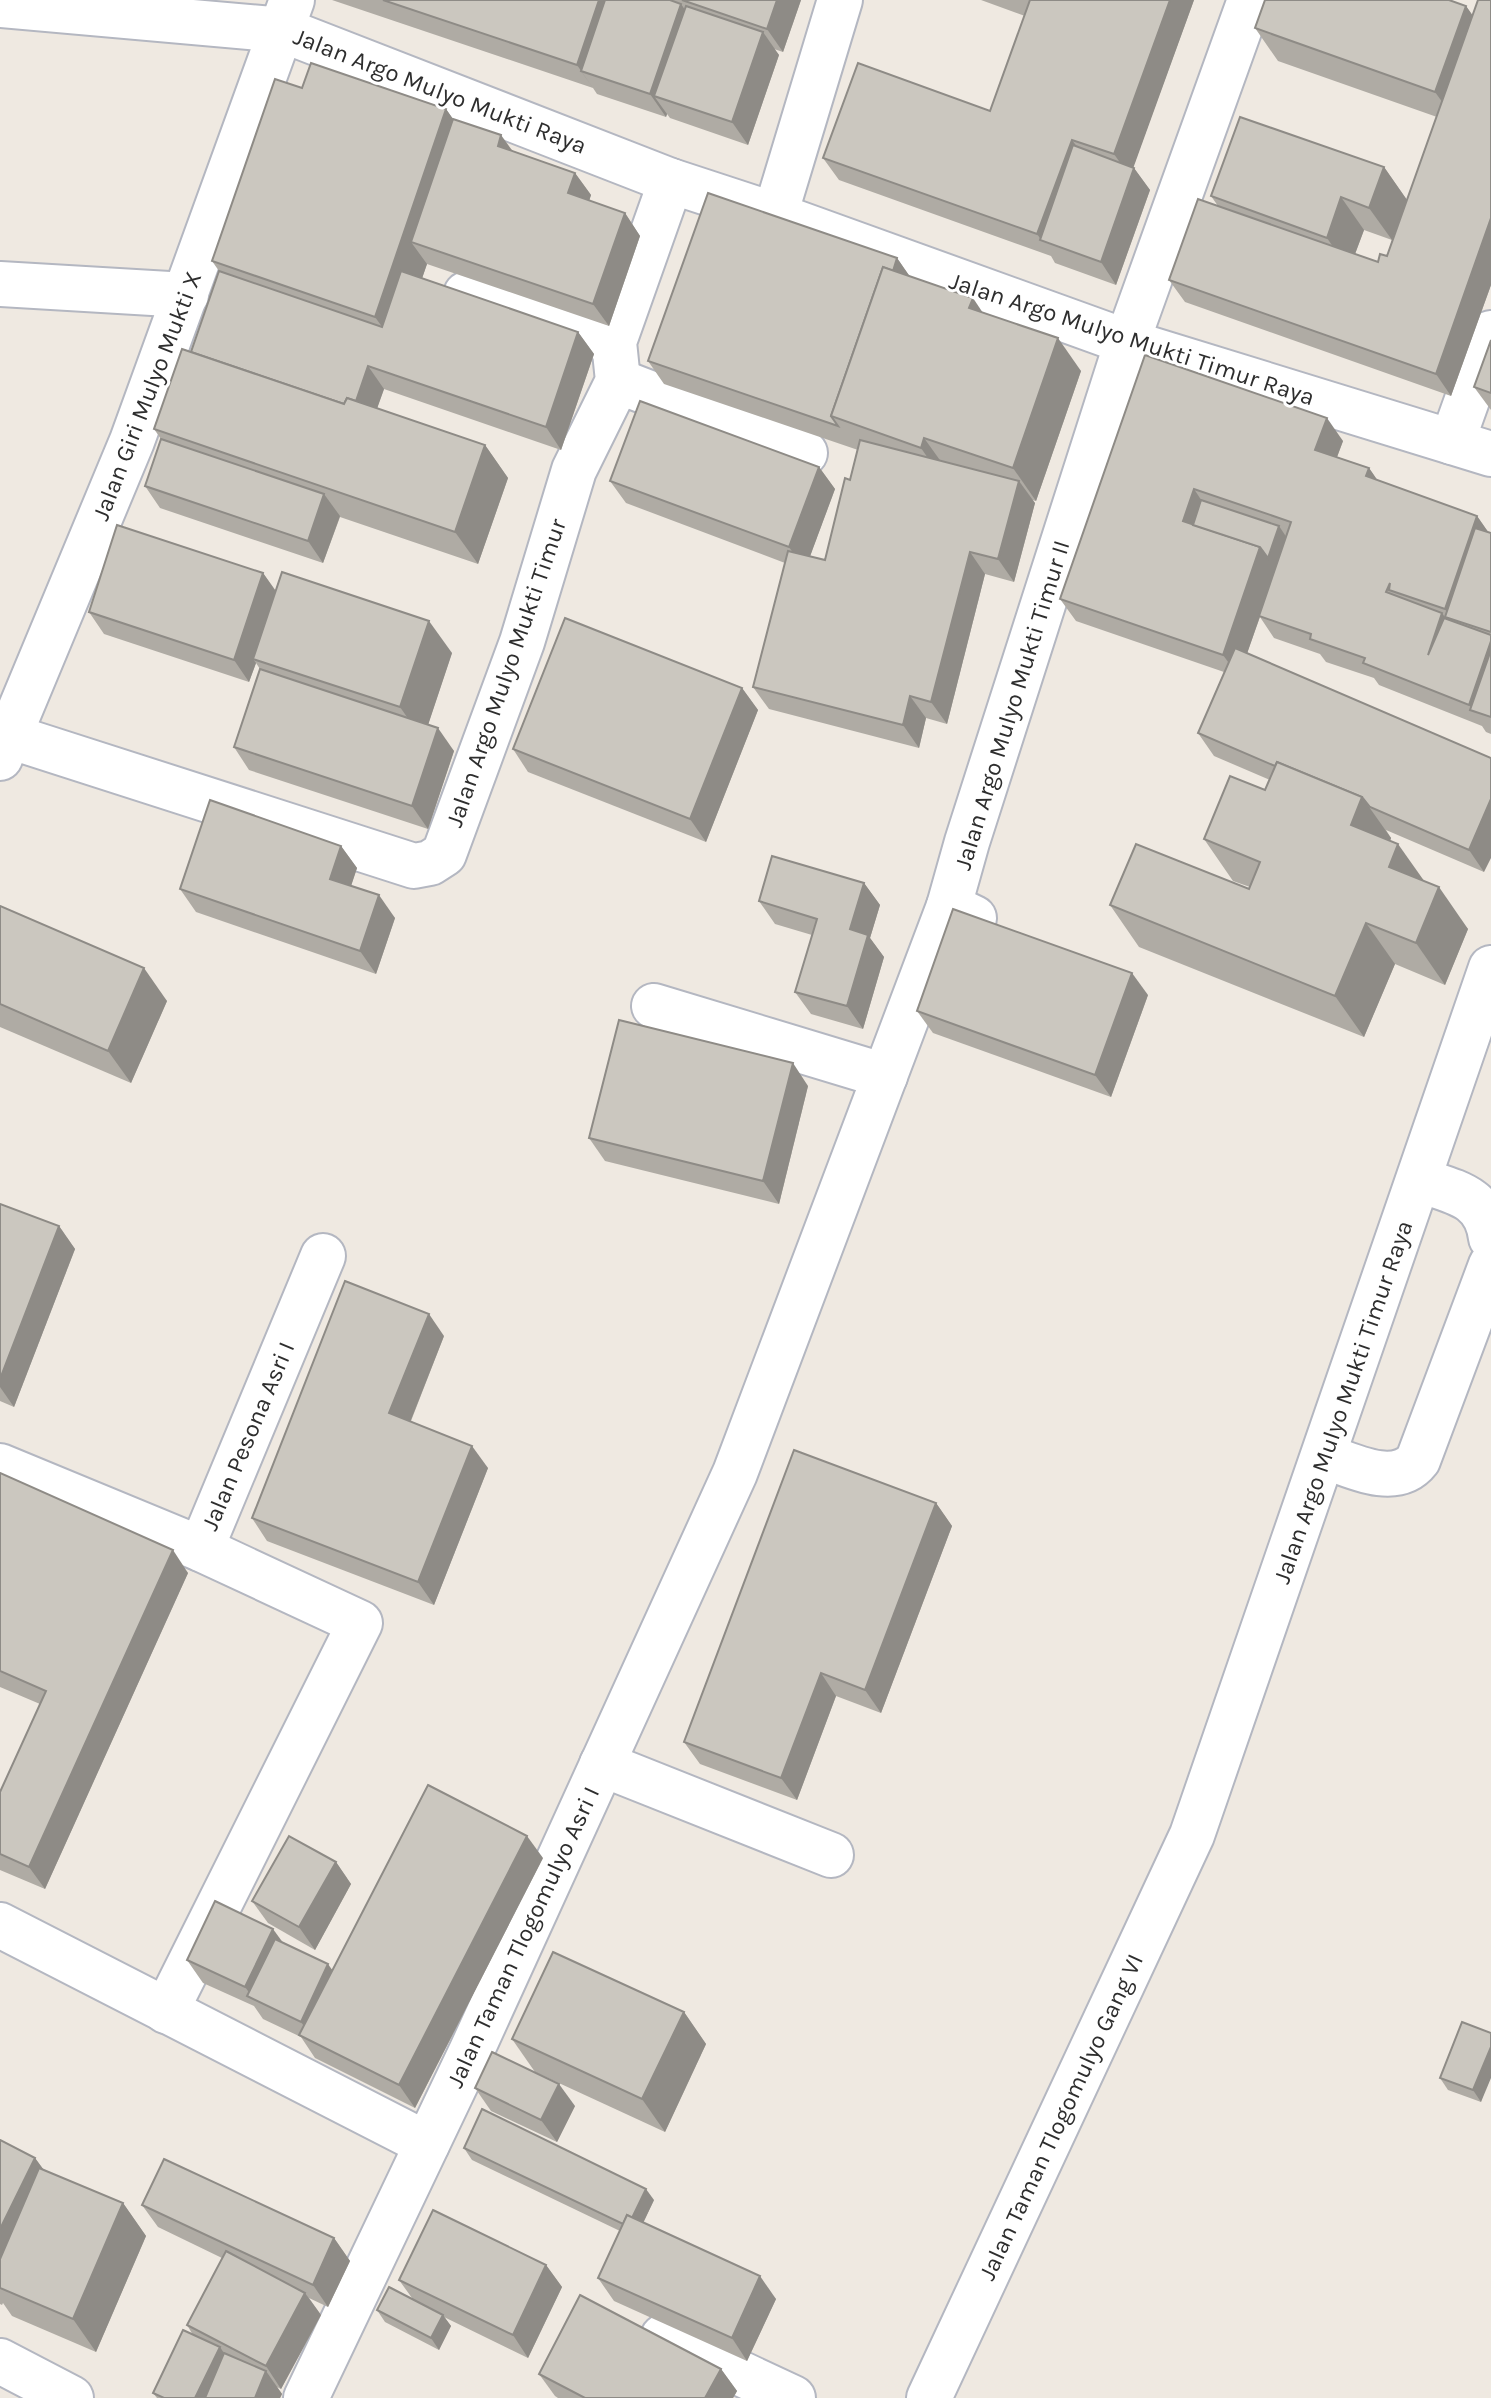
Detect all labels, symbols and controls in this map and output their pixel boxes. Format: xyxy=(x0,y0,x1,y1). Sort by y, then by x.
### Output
street label: Jalan Argo Mulyo Mukti Raya xyxy=(290,22,590,160)
street label: Jalan Argo Mulyo Mukti Timur Raya xyxy=(946,267,1318,411)
street label: Jalan Giri Mulyo Mukti X xyxy=(87,268,207,524)
street label: Jalan Argo Mulyo Mukti Timur xyxy=(440,515,572,831)
street label: Jalan Argo Mulyo Mukti Timur II xyxy=(948,537,1076,873)
street label: Jalan Argo Mulyo Mukti Timur Raya xyxy=(1268,1217,1418,1587)
street label: Jalan Pesona Asri I xyxy=(196,1337,300,1535)
street label: Jalan Taman Tlogomulyo Asri I xyxy=(441,1782,605,2092)
street label: Jalan Taman Tlogomulyo Gang VI xyxy=(973,1949,1149,2285)

